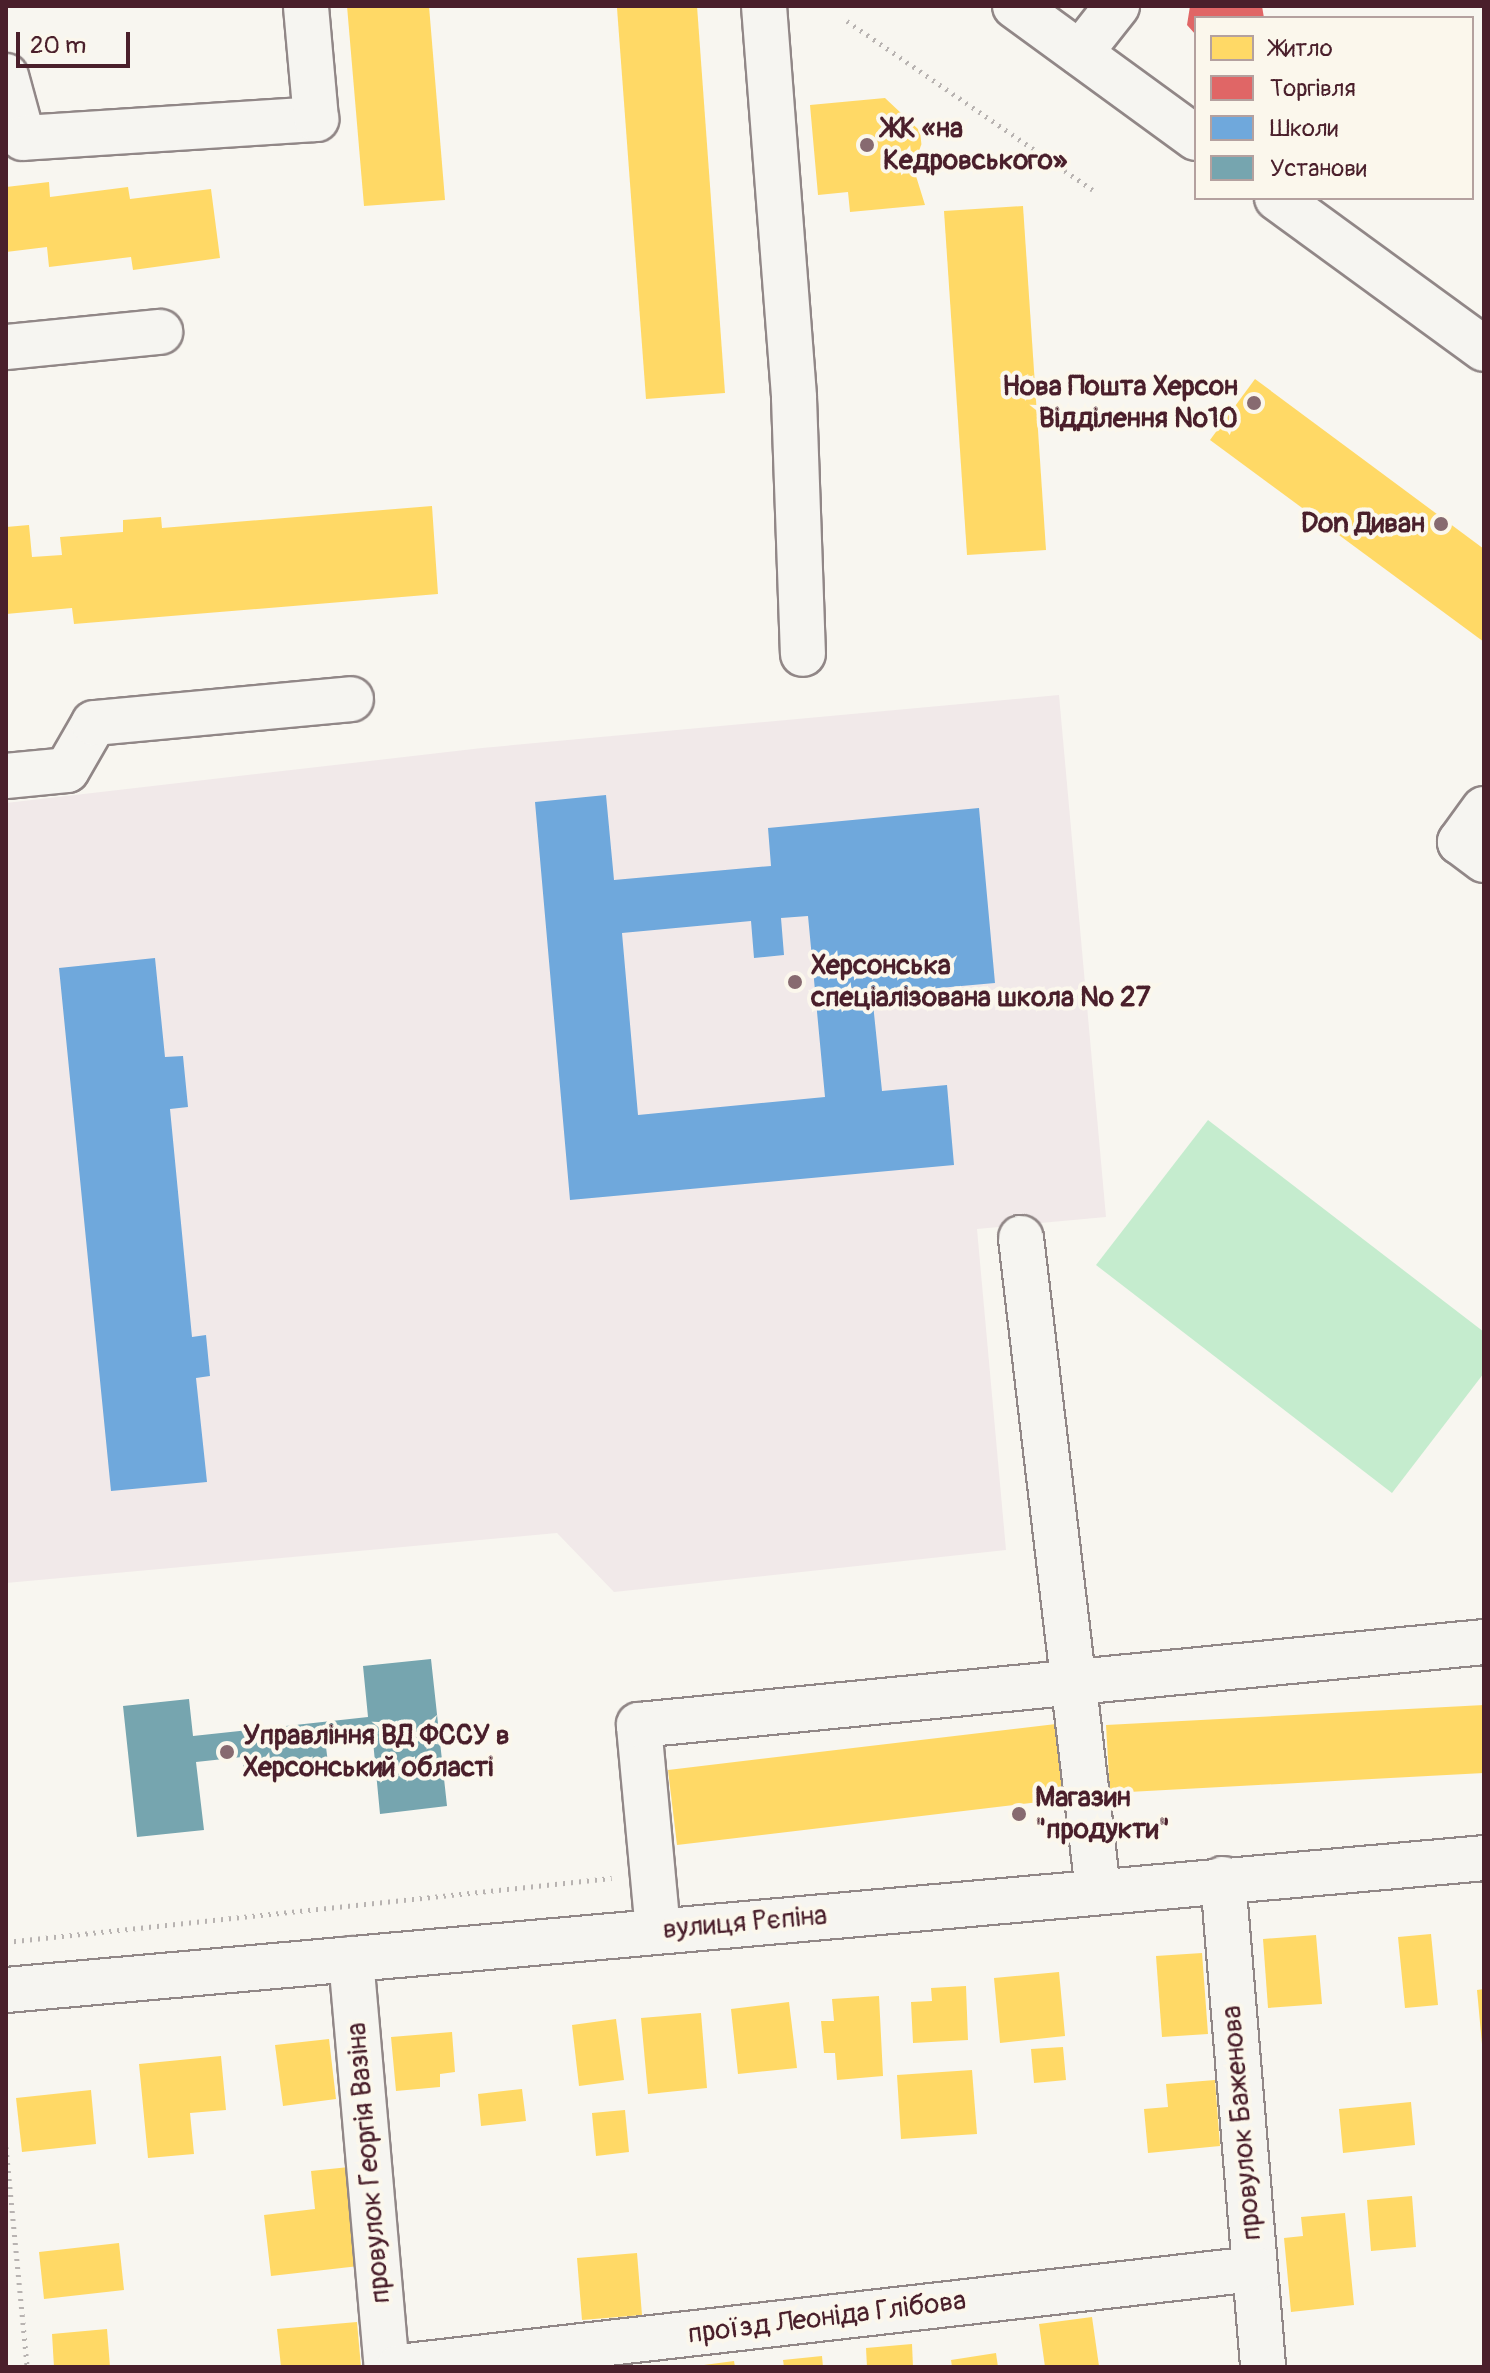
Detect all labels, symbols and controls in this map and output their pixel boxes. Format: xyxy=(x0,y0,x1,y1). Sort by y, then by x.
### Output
scale bar xyxy=(20,16,134,66)
legend xyxy=(1194,16,1474,200)
text: 20 m xyxy=(30,31,86,60)
text: Житло xyxy=(1270,34,1333,63)
text: Торгівля xyxy=(1270,74,1356,103)
place label: ЖК «на Кедровського» xyxy=(883,112,1067,178)
text: Школи xyxy=(1270,114,1338,143)
marker: ЖК «на Кедровського» xyxy=(858,136,876,154)
text: Установи xyxy=(1270,154,1367,183)
place label: Нова Пошта Херсон Відділення №10 xyxy=(1002,370,1238,436)
marker: Нова Пошта Херсон Відділення №10 xyxy=(1245,394,1263,412)
place label: Don Диван xyxy=(1301,507,1425,541)
marker: Don Диван xyxy=(1432,515,1450,533)
place label: Херсонська спеціалізована школа № 27 xyxy=(811,949,1151,1015)
marker: Херсонська спеціалізована школа № 27 xyxy=(786,973,804,991)
place label: Управління ВД ФССУ в Херсонський області xyxy=(243,1719,510,1785)
marker: Управління ВД ФССУ в Херсонський області xyxy=(218,1743,236,1761)
place label: Магазин "продукти" xyxy=(1035,1781,1170,1847)
marker: Магазин "продукти" xyxy=(1010,1805,1028,1823)
street label: вулиця Рєпіна xyxy=(661,1899,829,1947)
street label: провулок Баженова xyxy=(1215,2004,1269,2242)
street label: провулок Георгія Вазіна xyxy=(340,2021,398,2305)
street label: проїзд Леоніда Глібова xyxy=(686,2284,968,2352)

